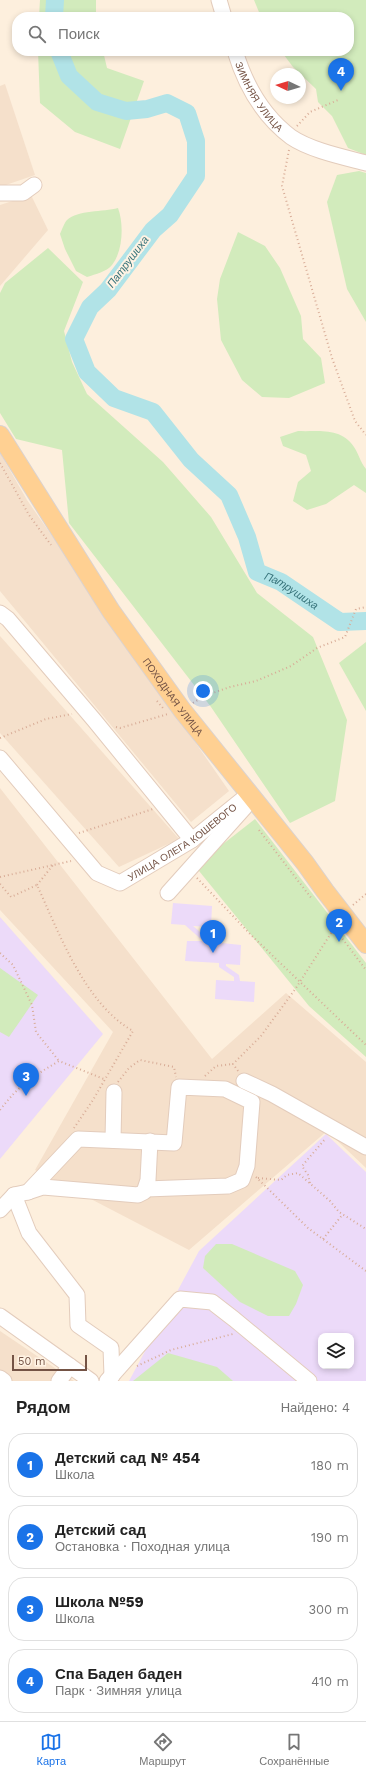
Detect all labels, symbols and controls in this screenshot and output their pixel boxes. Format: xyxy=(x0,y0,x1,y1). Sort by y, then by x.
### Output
search box xyxy=(12,12,354,56)
icon: search xyxy=(26,23,48,45)
text: Поиск xyxy=(58,25,100,43)
pin: 4 xyxy=(328,58,354,91)
street label: ЗИМНЯЯ УЛИЦА xyxy=(234,60,286,134)
north arrow xyxy=(270,68,306,104)
water label: Патрушиха xyxy=(104,234,152,290)
water label: Патрушиха xyxy=(263,569,321,612)
street label: ПОХОДНАЯ УЛИЦА xyxy=(141,656,206,738)
your location xyxy=(193,681,213,701)
street label: УЛИЦА ОЛЕГА КОШЕВОГО xyxy=(126,801,239,883)
pin: 2 xyxy=(326,909,352,942)
pin: 1 xyxy=(200,920,226,953)
pin: 3 xyxy=(13,1063,39,1096)
map controls xyxy=(318,1333,354,1369)
button: layers xyxy=(318,1333,354,1369)
scale bar xyxy=(12,1353,87,1372)
text: 50 m xyxy=(18,1355,45,1368)
text: Рядом xyxy=(16,1397,71,1417)
text: Найдено: 4 xyxy=(281,1400,350,1415)
text: Детский сад № 454 xyxy=(55,1449,200,1467)
text: 1 xyxy=(27,1458,33,1473)
text: 180 m xyxy=(311,1458,349,1473)
text: Школа xyxy=(55,1467,95,1482)
text: Детский сад xyxy=(55,1521,146,1539)
text: 2 xyxy=(26,1530,34,1545)
text: 190 m xyxy=(311,1530,349,1545)
text: Остановка · Походная улица xyxy=(55,1539,230,1554)
text: Школа №59 xyxy=(55,1593,144,1611)
text: 3 xyxy=(26,1602,34,1617)
text: 300 m xyxy=(308,1602,349,1617)
text: Школа xyxy=(55,1611,95,1626)
text: Спа Баден баден xyxy=(55,1665,182,1683)
text: 4 xyxy=(26,1674,34,1689)
text: 410 m xyxy=(311,1674,349,1689)
text: Парк · Зимняя улица xyxy=(55,1683,182,1698)
tab: Карта xyxy=(37,1731,66,1768)
tab: Маршрут xyxy=(139,1731,186,1768)
tab: Сохранённые xyxy=(259,1731,329,1768)

